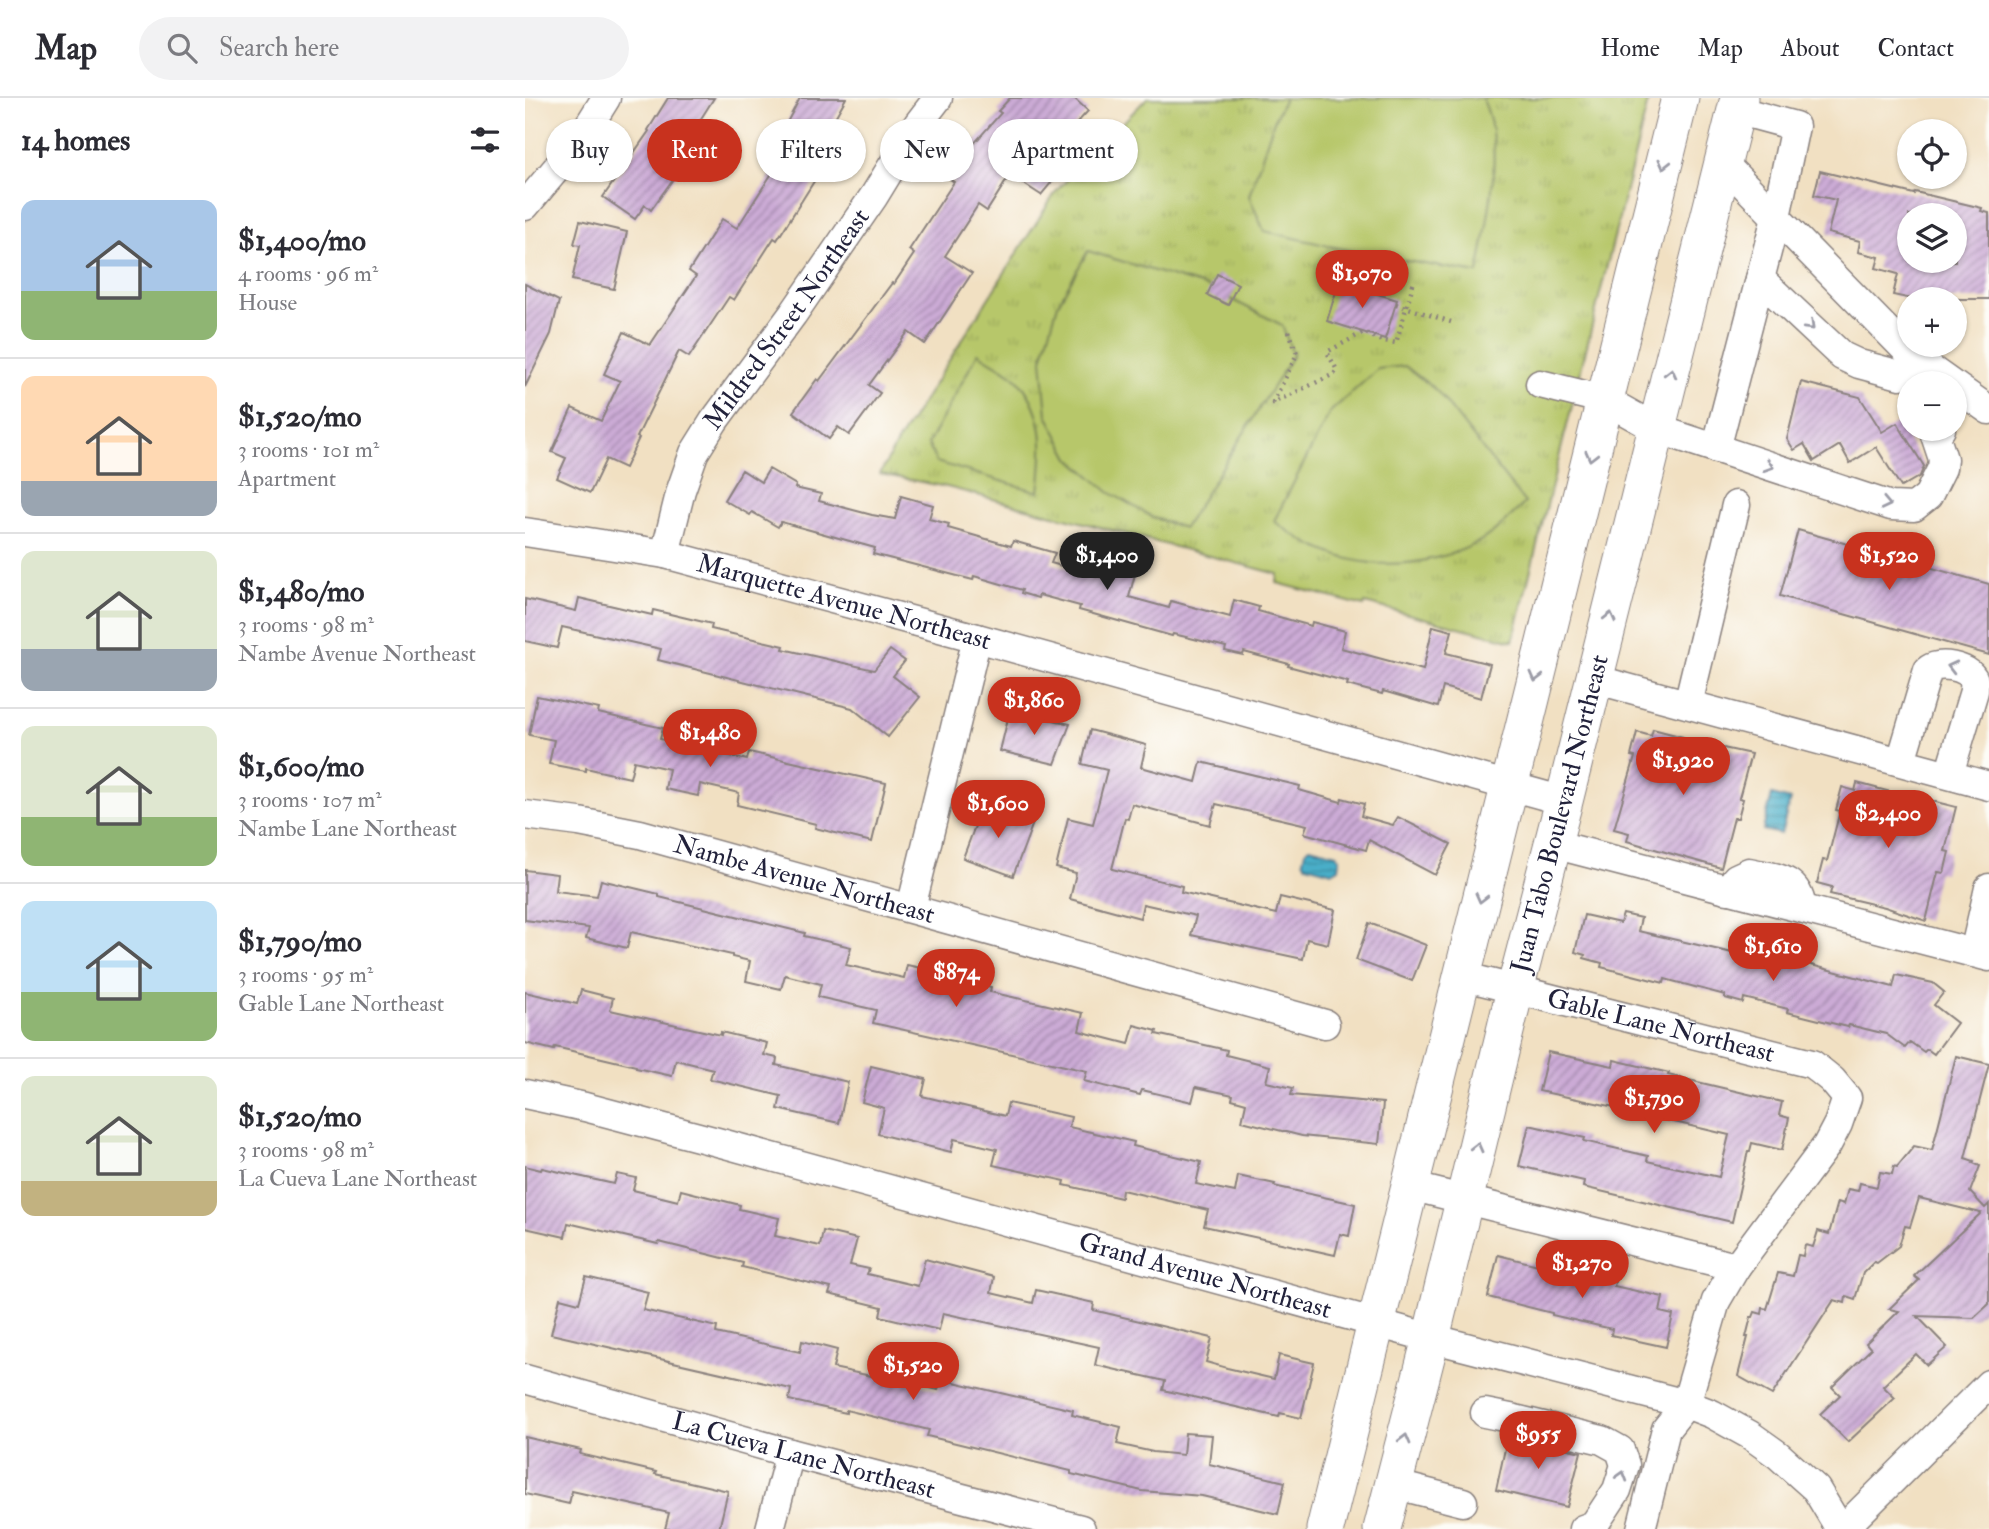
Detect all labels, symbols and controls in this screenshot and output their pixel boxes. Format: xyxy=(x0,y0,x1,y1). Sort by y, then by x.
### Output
search box xyxy=(139,17,629,80)
text: Map xyxy=(35,28,97,69)
icon: search xyxy=(163,29,201,67)
text: Search here xyxy=(219,32,339,64)
text: Home xyxy=(1600,33,1660,64)
text: Map xyxy=(1698,33,1743,64)
text: About xyxy=(1781,33,1840,64)
text: Contact xyxy=(1878,33,1954,64)
chip: Buy xyxy=(546,119,633,182)
chip: Rent xyxy=(647,119,742,182)
chip: Filters xyxy=(756,119,866,182)
chip: New xyxy=(880,119,974,182)
chip: Apartment xyxy=(988,119,1138,182)
map controls xyxy=(1897,119,1967,441)
button: locate xyxy=(1897,119,1967,189)
icon: filters xyxy=(466,121,504,159)
text: 14 homes xyxy=(21,122,130,159)
one-way arrow xyxy=(1658,158,1672,170)
street label: Mildred Street Northeast xyxy=(697,203,877,436)
button: layers xyxy=(1897,203,1967,273)
text: $1,400/mo xyxy=(238,222,366,259)
icon: home xyxy=(77,228,161,312)
pin: $1,070 xyxy=(1305,250,1419,310)
text: $1,070 xyxy=(1332,258,1392,287)
text: 4 rooms · 96 m² xyxy=(238,259,378,288)
button: + xyxy=(1897,287,1967,357)
text: House xyxy=(238,288,297,317)
one-way arrow xyxy=(1802,318,1815,330)
one-way arrow xyxy=(1663,367,1677,379)
button: − xyxy=(1897,371,1967,441)
text: $1,520/mo xyxy=(238,398,361,435)
icon: home xyxy=(77,404,161,488)
text: 3 rooms · 101 m² xyxy=(238,435,379,464)
one-way arrow xyxy=(1585,450,1599,462)
one-way arrow xyxy=(1762,458,1774,472)
text: Apartment xyxy=(238,464,336,493)
one-way arrow xyxy=(1880,495,1892,510)
pin: $1,400 xyxy=(1050,532,1164,592)
pin: $1,520 xyxy=(1832,532,1946,592)
text: $1,400 xyxy=(1075,540,1139,569)
text: $1,520 xyxy=(1859,540,1919,569)
street label: Marquette Avenue Northeast xyxy=(693,547,995,657)
text: $1,480/mo xyxy=(238,573,365,610)
icon: home xyxy=(77,579,161,663)
text: 3 rooms · 98 m² xyxy=(238,610,374,639)
one-way arrow xyxy=(1602,611,1616,623)
text: Nambe Avenue Northeast xyxy=(238,639,476,668)
street label: Juan Tabo Boulevard Northeast xyxy=(1504,652,1616,977)
one-way arrow xyxy=(1946,661,1958,675)
one-way arrow xyxy=(1530,671,1544,683)
pin: $1,860 xyxy=(977,678,1091,737)
text: $1,860 xyxy=(1004,685,1064,714)
pin: $1,480 xyxy=(653,710,767,769)
text: $1,480 xyxy=(679,717,741,746)
pin: $1,920 xyxy=(1626,738,1740,797)
text: $1,920 xyxy=(1652,745,1714,774)
text: $1,600/mo xyxy=(238,748,364,785)
icon: home xyxy=(77,754,161,838)
pin: $1,600 xyxy=(941,780,1055,840)
text: 3 rooms · 107 m² xyxy=(238,785,382,814)
text: $1,600 xyxy=(967,788,1029,817)
pin: $2,400 xyxy=(1831,790,1945,850)
text: $2,400 xyxy=(1855,798,1921,827)
text: Nambe Lane Northeast xyxy=(238,814,457,843)
street label: Nambe Avenue Northeast xyxy=(670,828,938,931)
one-way arrow xyxy=(1475,892,1489,904)
text: $1,790/mo xyxy=(238,923,362,960)
pin: $1,610 xyxy=(1716,924,1830,983)
icon: home xyxy=(77,929,161,1013)
text: $1,610 xyxy=(1744,931,1802,960)
pin: $874 xyxy=(915,950,997,1009)
text: $874 xyxy=(933,957,979,986)
text: 3 rooms · 95 m² xyxy=(238,960,373,989)
street label: Gable Lane Northeast xyxy=(1544,982,1778,1070)
text: Gable Lane Northeast xyxy=(238,989,444,1018)
pin: $1,790 xyxy=(1597,1076,1711,1135)
text: $1,790 xyxy=(1624,1083,1684,1112)
text: $1,520/mo xyxy=(238,1098,361,1135)
icon: home xyxy=(77,1104,161,1188)
text: 3 rooms · 98 m² xyxy=(238,1135,374,1164)
one-way arrow xyxy=(1469,1141,1483,1153)
text: La Cueva Lane Northeast xyxy=(238,1164,477,1193)
street label: Grand Avenue Northeast xyxy=(1075,1226,1335,1326)
pin: $1,270 xyxy=(1525,1240,1639,1300)
text: $1,270 xyxy=(1552,1248,1612,1277)
pin: $1,520 xyxy=(856,1342,970,1402)
text: $1,520 xyxy=(883,1350,943,1379)
street label: La Cueva Lane Northeast xyxy=(669,1405,938,1506)
pin: $955 xyxy=(1497,1412,1579,1471)
text: $955 xyxy=(1515,1419,1561,1448)
one-way arrow xyxy=(1397,1433,1411,1445)
one-way arrow xyxy=(1613,1470,1628,1482)

